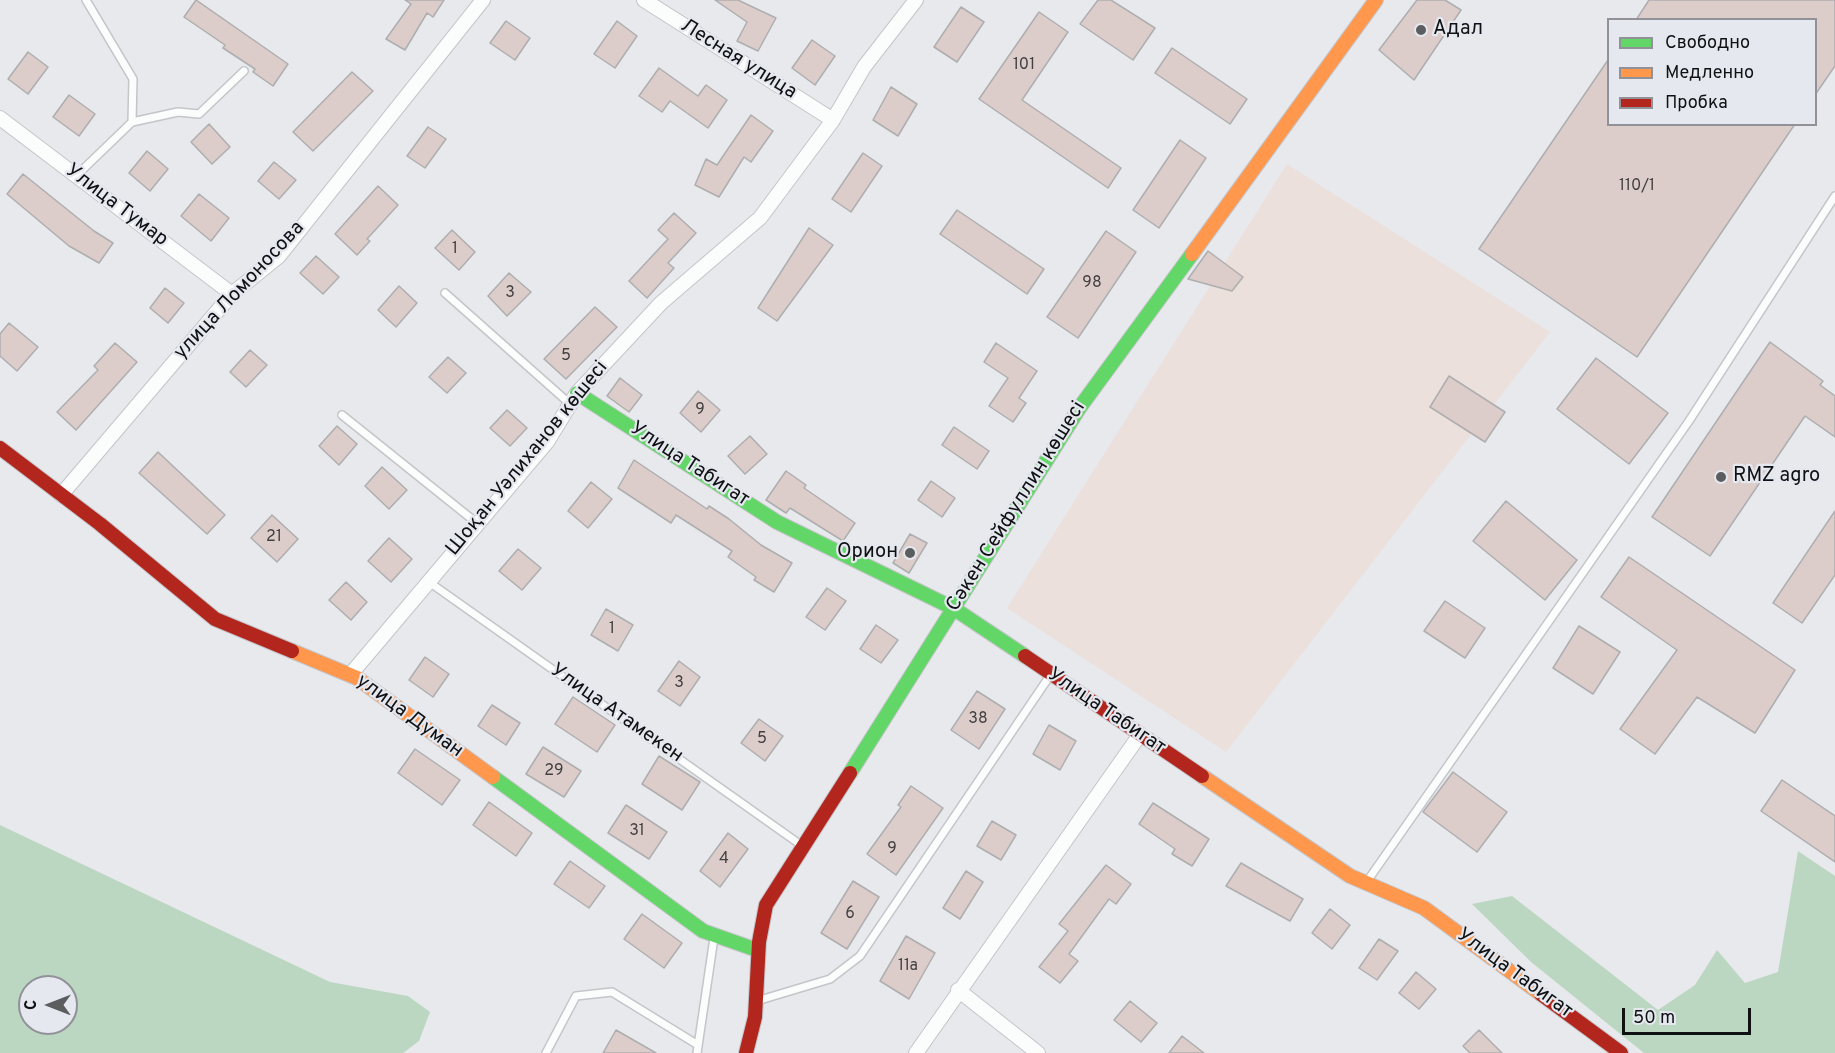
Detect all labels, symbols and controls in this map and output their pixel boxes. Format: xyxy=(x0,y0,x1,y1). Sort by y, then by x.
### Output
street label: Лесная улица xyxy=(675,15,801,105)
place label: Адал xyxy=(1433,18,1483,42)
legend xyxy=(1607,18,1817,126)
marker: Адал xyxy=(1414,23,1428,37)
text: Свободно xyxy=(1665,32,1750,55)
house number: 101 xyxy=(1013,56,1035,76)
text: Медленно xyxy=(1665,62,1754,85)
text: Пробка xyxy=(1665,92,1728,115)
street label: Улица Тумар xyxy=(60,160,172,252)
house number: 110/1 xyxy=(1619,177,1655,197)
street label: улица Ломоносова xyxy=(170,217,310,365)
house number: 1 xyxy=(452,240,458,260)
house number: 98 xyxy=(1082,274,1102,294)
house number: 3 xyxy=(505,284,515,304)
house number: 5 xyxy=(561,347,571,367)
street label: Шоқан Уәлиханов көшесі xyxy=(442,357,614,561)
street label: Сәкен Сейфуллин көшесі xyxy=(942,397,1092,617)
house number: 9 xyxy=(695,401,705,421)
street label: Улица Табигат xyxy=(625,417,753,513)
place label: RMZ agro xyxy=(1733,465,1820,489)
marker: RMZ agro xyxy=(1714,470,1728,484)
house number: 21 xyxy=(266,528,282,548)
place label: Орион xyxy=(837,541,898,565)
marker: Орион xyxy=(903,546,917,560)
house number: 1 xyxy=(609,620,615,640)
street label: Улица Атамекен xyxy=(545,659,687,769)
street label: Улица Табигат xyxy=(1042,664,1170,760)
street label: улица Думан xyxy=(351,670,467,764)
house number: 3 xyxy=(674,674,684,694)
house number: 38 xyxy=(968,710,988,730)
house number: 5 xyxy=(757,730,767,750)
house number: 29 xyxy=(544,762,564,782)
house number: 31 xyxy=(629,822,645,842)
house number: 9 xyxy=(887,840,897,860)
house number: 4 xyxy=(719,850,729,870)
house number: 6 xyxy=(845,905,855,925)
street label: Улица Табигат xyxy=(1451,924,1577,1024)
house number: 11а xyxy=(898,957,918,977)
north arrow xyxy=(18,975,78,1035)
scale bar xyxy=(1625,996,1754,1034)
text: С xyxy=(22,1000,42,1010)
text: 50 m xyxy=(1633,1007,1675,1030)

